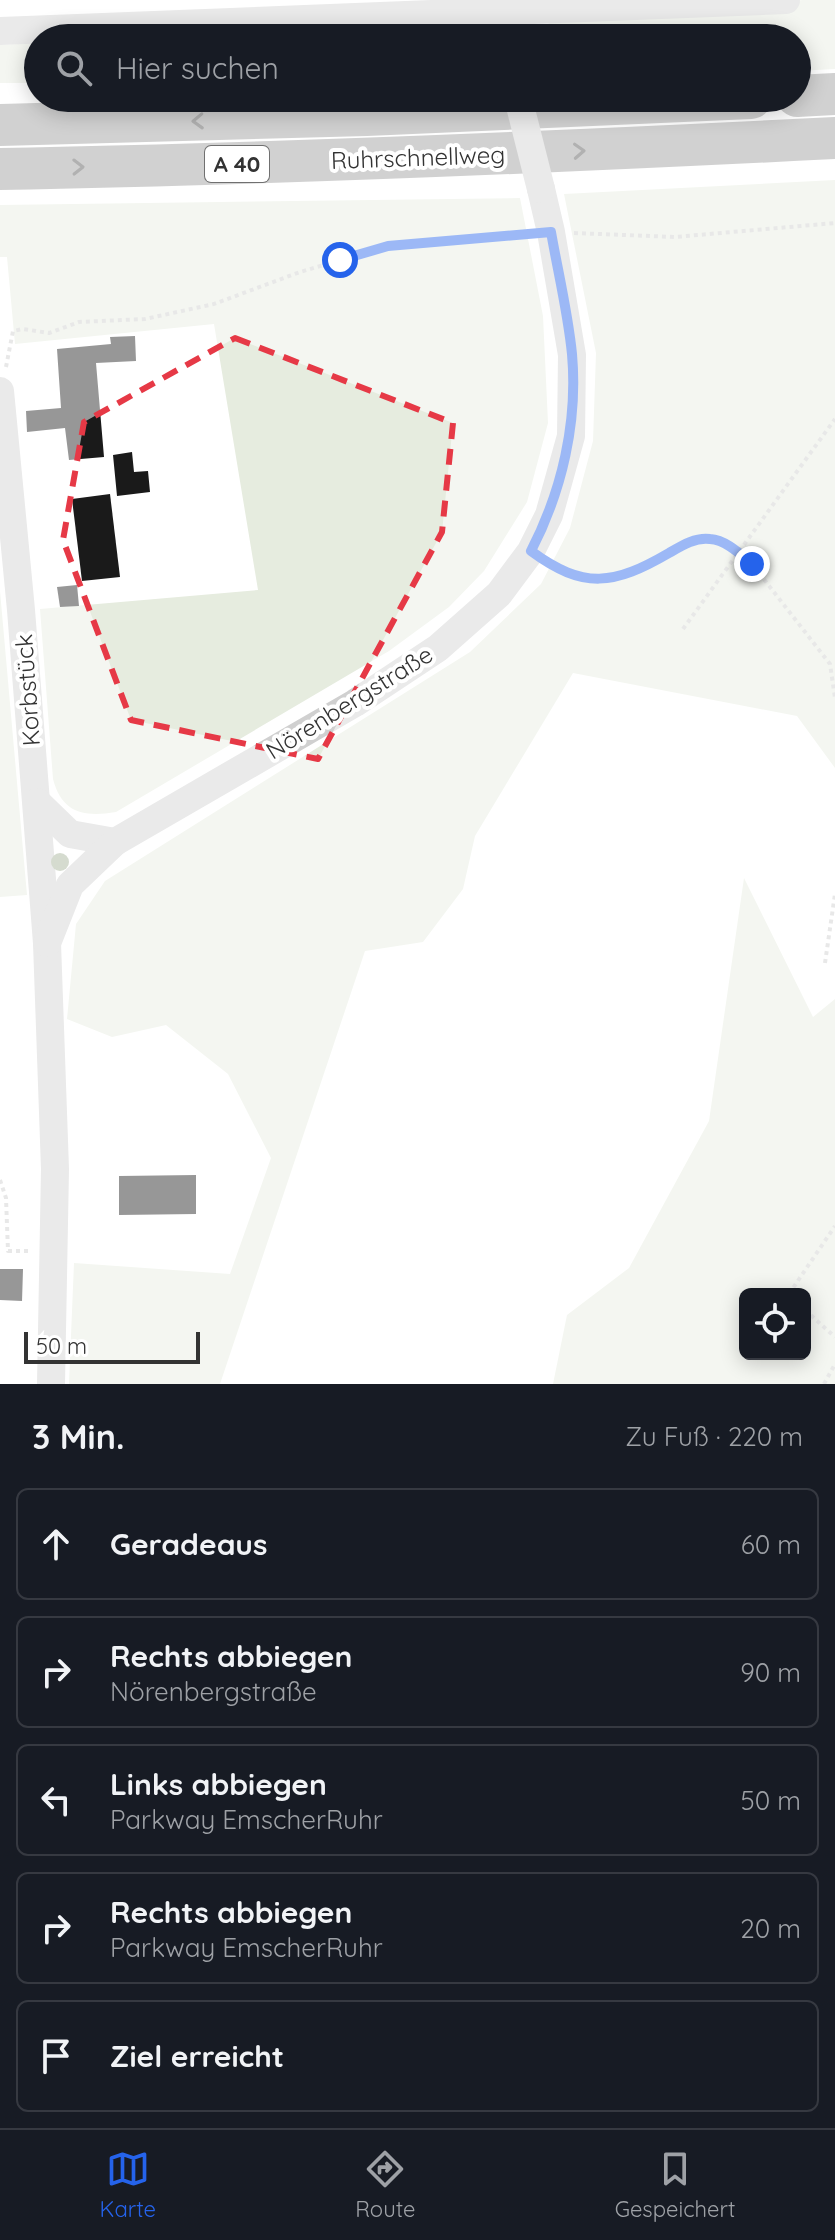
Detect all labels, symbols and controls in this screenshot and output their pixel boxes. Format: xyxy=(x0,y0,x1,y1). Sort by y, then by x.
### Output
search box xyxy=(24,24,811,112)
icon: search xyxy=(52,46,96,90)
text: Hier suchen xyxy=(116,49,279,87)
one-way arrow xyxy=(191,112,204,129)
street label: Ruhrschnellweg xyxy=(330,139,506,175)
one-way arrow xyxy=(573,142,586,159)
road number: A 40 xyxy=(205,146,269,182)
one-way arrow xyxy=(72,159,85,176)
route start xyxy=(322,242,358,278)
route end xyxy=(734,546,770,582)
street label: Korbstück xyxy=(8,633,46,747)
street label: Nörenbergstraße xyxy=(260,639,438,765)
map controls xyxy=(739,1288,811,1360)
button: locate xyxy=(739,1288,811,1360)
scale bar xyxy=(24,1328,200,1364)
text: 50 m xyxy=(36,1332,87,1360)
text: 3 Min. xyxy=(32,1415,124,1458)
text: Zu Fuß · 220 m xyxy=(625,1420,803,1453)
icon: ahead xyxy=(34,1522,78,1566)
text: Geradeaus xyxy=(110,1525,267,1563)
text: 60 m xyxy=(741,1528,801,1561)
text: Rechts abbiegen xyxy=(110,1637,352,1675)
icon: right xyxy=(34,1650,78,1694)
text: 90 m xyxy=(740,1656,801,1689)
text: Nörenbergstraße xyxy=(110,1675,317,1708)
text: Links abbiegen xyxy=(110,1765,327,1803)
icon: left xyxy=(34,1778,78,1822)
text: 50 m xyxy=(741,1784,801,1817)
text: Parkway EmscherRuhr xyxy=(110,1803,383,1836)
text: Rechts abbiegen xyxy=(110,1893,352,1931)
icon: right xyxy=(34,1906,78,1950)
text: 20 m xyxy=(740,1912,801,1945)
text: Parkway EmscherRuhr xyxy=(110,1931,383,1964)
icon: arrive xyxy=(34,2034,78,2078)
text: Ziel erreicht xyxy=(110,2037,284,2075)
tab: Karte xyxy=(100,2147,156,2223)
tab: Route xyxy=(355,2147,415,2223)
tab: Gespeichert xyxy=(615,2147,735,2223)

